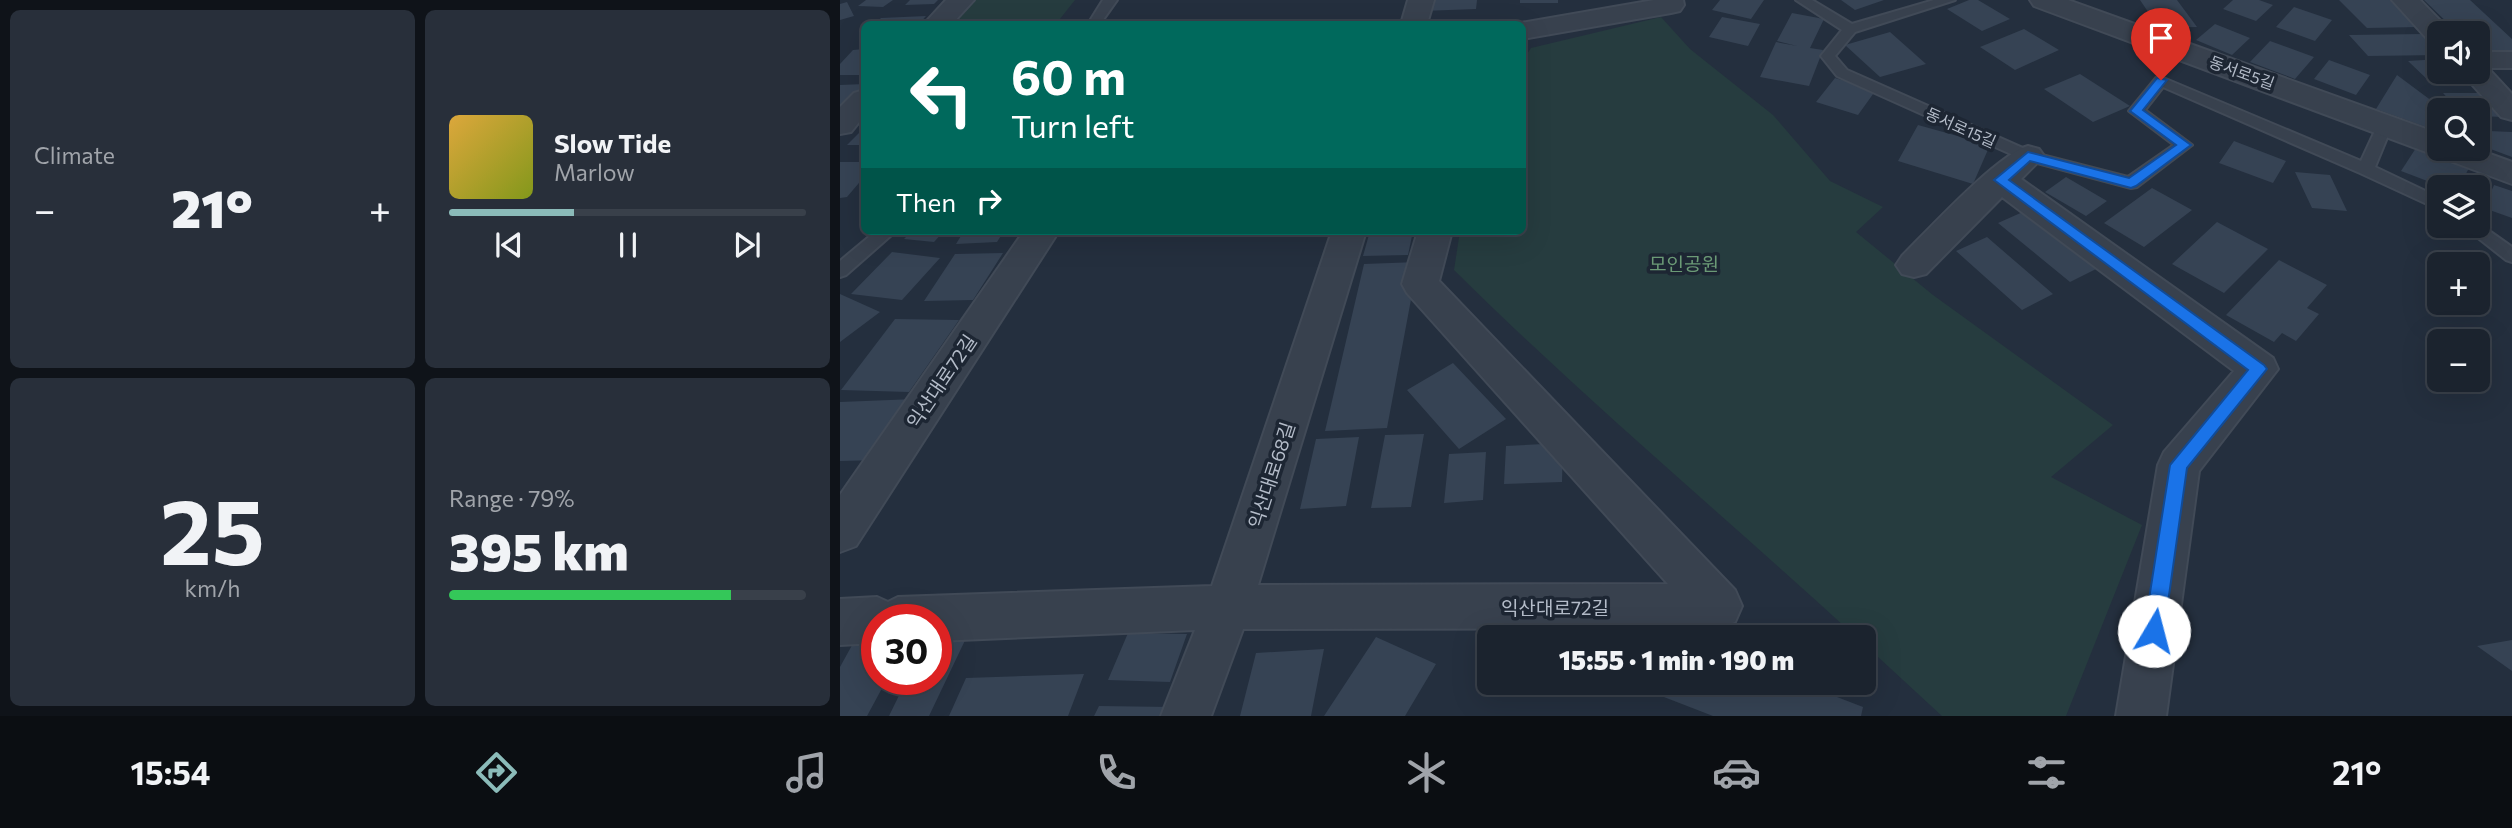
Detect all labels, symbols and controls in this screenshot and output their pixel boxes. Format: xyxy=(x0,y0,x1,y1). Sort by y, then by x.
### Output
pin xyxy=(2131,8,2191,80)
icon: arrive xyxy=(2142,19,2180,57)
map controls xyxy=(2427,21,2490,392)
button: sound xyxy=(2427,21,2490,84)
text: 60 m xyxy=(1011,45,1126,105)
icon: left xyxy=(896,49,987,140)
street label: 동서로5길 xyxy=(2207,51,2277,93)
button: search xyxy=(2427,98,2490,161)
street label: 동서로15길 xyxy=(1923,103,1999,151)
text: Turn left xyxy=(1011,105,1135,145)
text: Slow Tide xyxy=(554,127,671,158)
text: Climate xyxy=(34,141,115,169)
text: Marlow xyxy=(554,158,635,186)
text: 21° xyxy=(171,175,253,239)
button: layers xyxy=(2427,175,2490,238)
icon: right xyxy=(970,182,1008,220)
text: − xyxy=(34,185,56,232)
text: + xyxy=(369,185,391,232)
text: Then xyxy=(896,186,956,217)
icon: previous xyxy=(490,226,528,264)
icon: pause xyxy=(609,226,647,264)
icon: next xyxy=(728,226,766,264)
park label: 모인공원 xyxy=(1649,252,1719,275)
button: + xyxy=(2427,252,2490,315)
button: − xyxy=(2427,329,2490,392)
street label: 익산대로72길 xyxy=(901,330,981,432)
street label: 익산대로68길 xyxy=(1243,419,1299,531)
text: 25 xyxy=(160,472,265,584)
text: Range · 79% xyxy=(449,484,574,512)
text: 395 km xyxy=(449,518,629,582)
text: km/h xyxy=(185,574,240,602)
position arrow xyxy=(2117,594,2191,668)
street label: 익산대로72길 xyxy=(1501,596,1609,619)
speed limit sign: 30 xyxy=(861,604,952,695)
text: 15:55 · 1 min · 190 m xyxy=(1559,644,1794,675)
icon: directions xyxy=(472,748,521,797)
icon: music xyxy=(782,748,831,797)
icon: phone xyxy=(1092,748,1141,797)
icon: climate xyxy=(1402,748,1451,797)
icon: car xyxy=(1712,748,1761,797)
icon: filters xyxy=(2022,748,2071,797)
text: 15:54 xyxy=(131,752,210,792)
text: 21° xyxy=(2332,752,2381,792)

